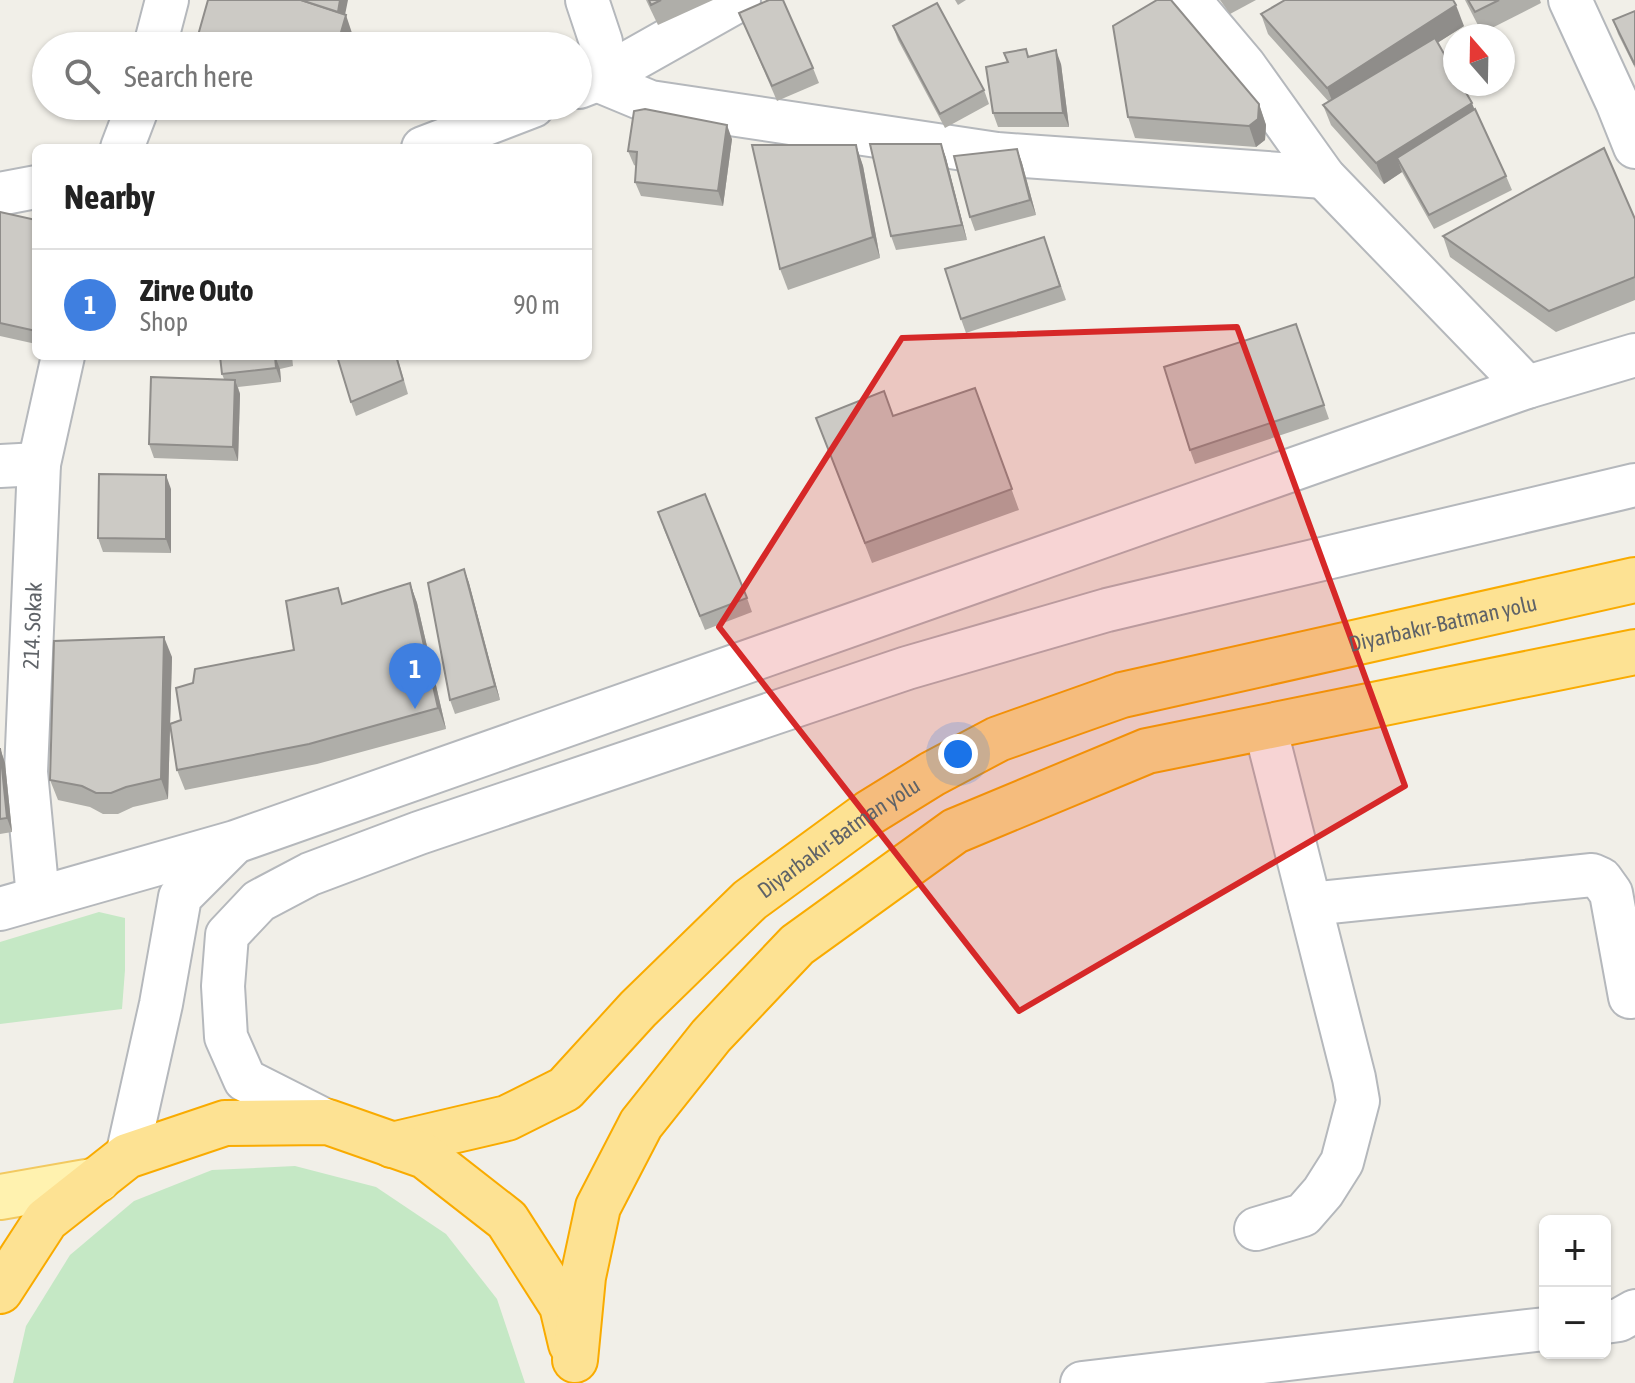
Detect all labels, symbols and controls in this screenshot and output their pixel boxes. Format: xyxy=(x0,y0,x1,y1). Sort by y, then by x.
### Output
north arrow xyxy=(1443,24,1515,96)
search box xyxy=(32,32,592,120)
icon: search xyxy=(60,54,104,98)
text: Search here xyxy=(124,59,253,93)
text: Nearby xyxy=(64,177,155,216)
text: Zirve Outo xyxy=(140,273,254,307)
text: 1 xyxy=(84,290,96,320)
text: 90 m xyxy=(513,290,560,320)
text: Shop xyxy=(140,307,188,337)
street label: 214. Sokak xyxy=(17,581,47,670)
street label: Diyarbakır-Batman yolu xyxy=(1346,589,1539,657)
pin: 1 xyxy=(389,643,441,709)
your location xyxy=(938,734,978,774)
street label: Diyarbakır-Batman yolu xyxy=(752,772,924,903)
map controls xyxy=(1539,1215,1611,1359)
button: + xyxy=(1539,1215,1611,1287)
button: − xyxy=(1539,1287,1611,1359)

